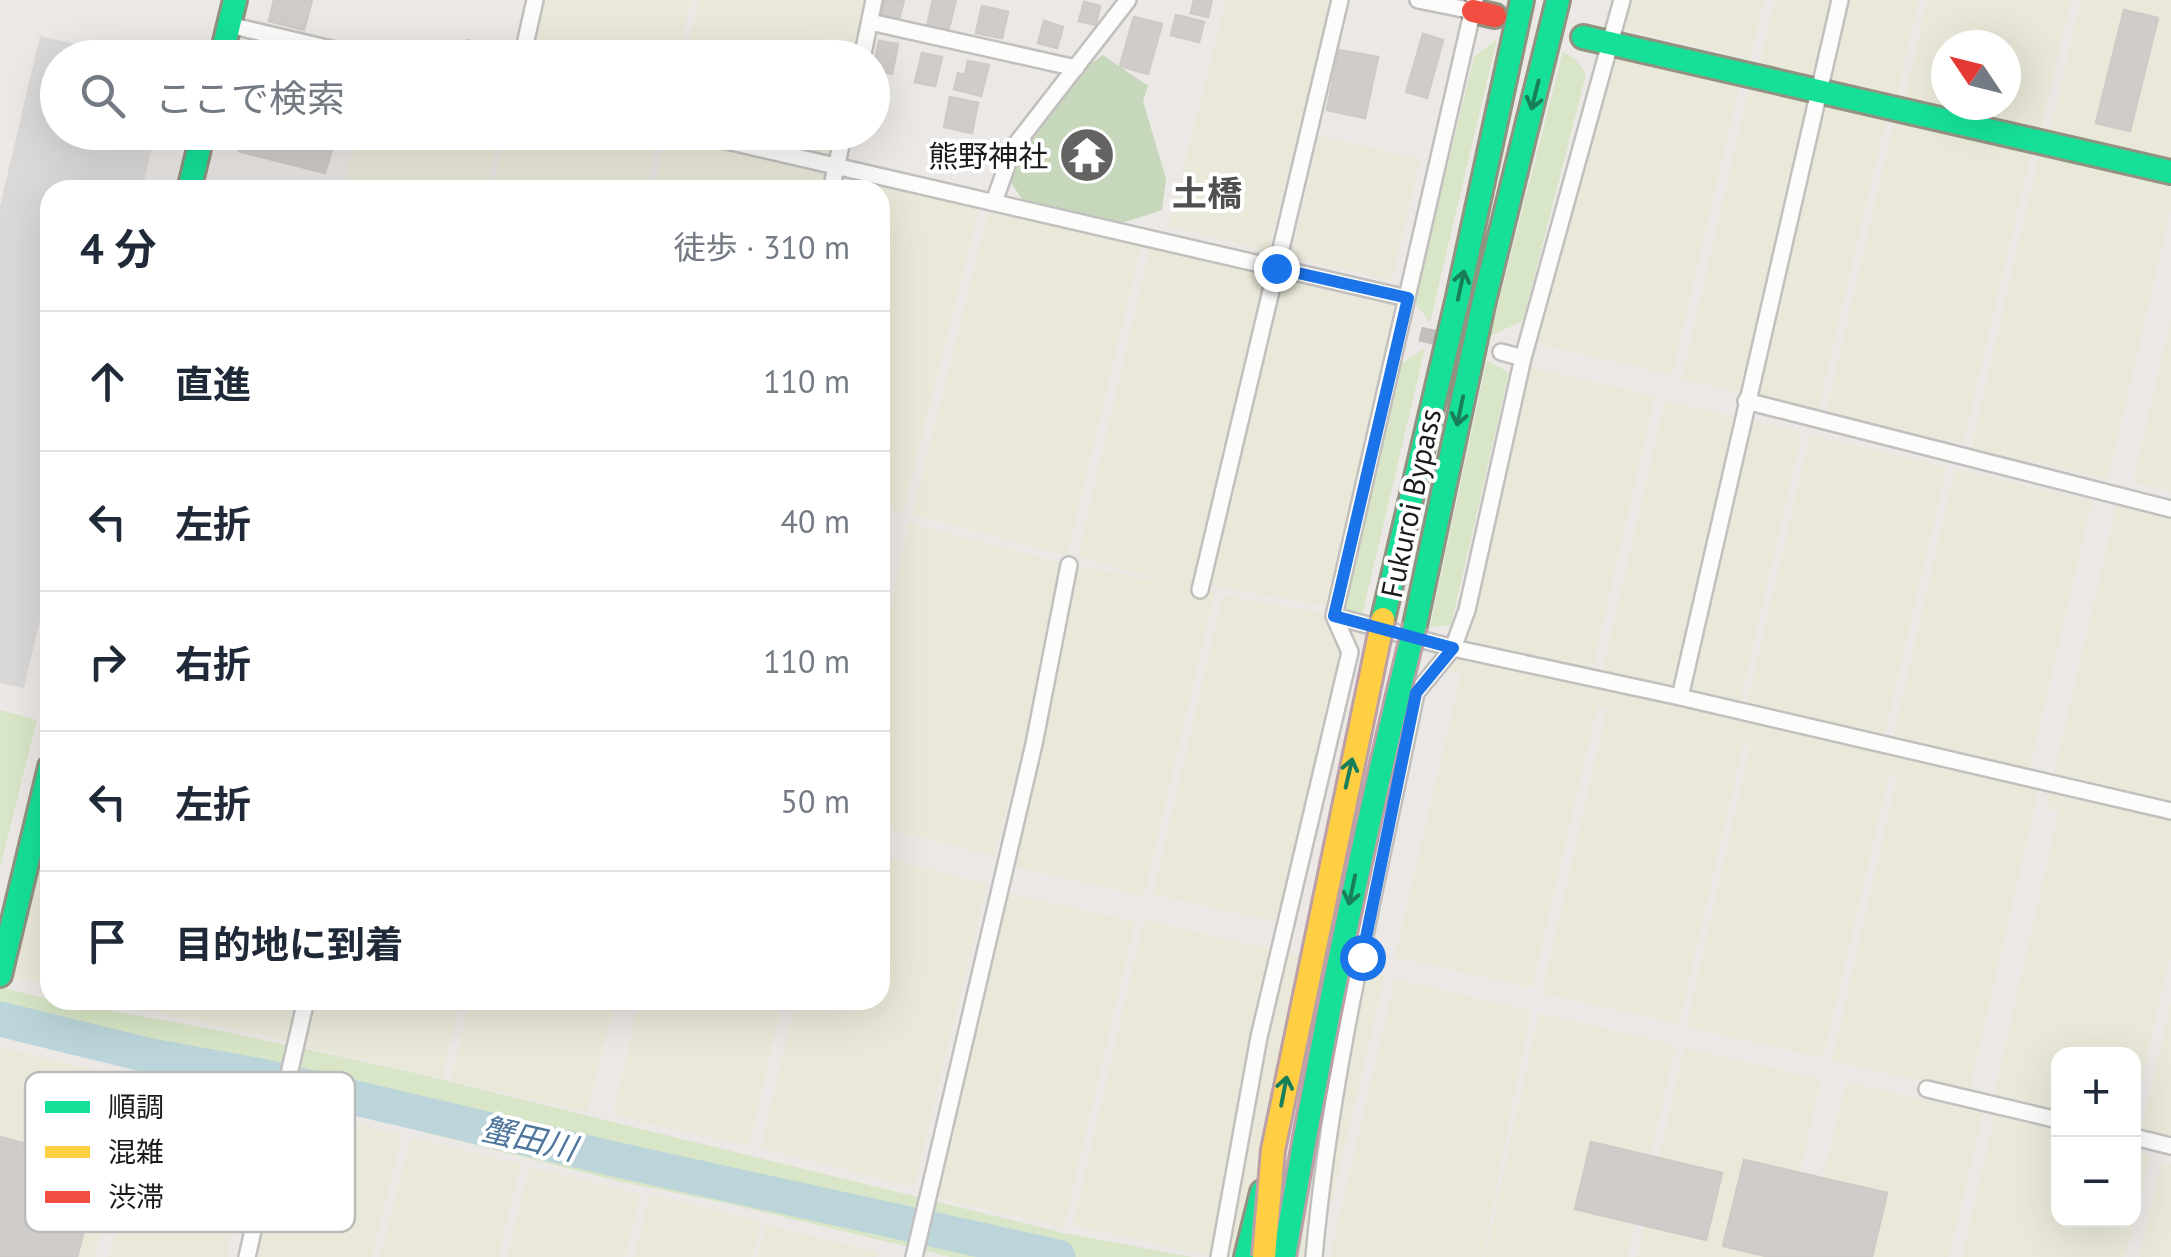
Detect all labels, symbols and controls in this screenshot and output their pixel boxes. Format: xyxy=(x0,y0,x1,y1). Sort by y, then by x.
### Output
north arrow xyxy=(1931,30,2021,120)
search box xyxy=(40,40,890,150)
icon: search xyxy=(75,68,130,123)
text: ここで検索 xyxy=(155,73,345,122)
one-way arrow xyxy=(1525,78,1543,110)
temple icon: 熊野神社 xyxy=(1057,125,1117,185)
place label: 熊野神社 xyxy=(928,136,1048,175)
district label: 土橋 xyxy=(1172,170,1242,216)
text: 4 分 xyxy=(80,221,156,276)
text: 徒歩 · 310 m xyxy=(674,226,850,268)
route end xyxy=(1254,246,1300,292)
one-way arrow xyxy=(1452,270,1471,302)
icon: ahead xyxy=(80,354,135,409)
text: 直進 xyxy=(175,359,251,408)
text: 110 m xyxy=(763,360,850,402)
one-way arrow xyxy=(1450,394,1469,426)
street label: Fukuroi Bypass xyxy=(1371,405,1449,601)
icon: left xyxy=(80,494,135,549)
text: 左折 xyxy=(175,499,251,548)
text: 40 m xyxy=(781,500,850,542)
icon: right xyxy=(80,634,135,689)
text: 右折 xyxy=(175,639,251,688)
text: 110 m xyxy=(763,640,850,682)
one-way arrow xyxy=(1341,757,1359,789)
icon: left xyxy=(80,774,135,829)
text: 左折 xyxy=(175,779,251,828)
text: 50 m xyxy=(781,780,850,822)
one-way arrow xyxy=(1342,873,1361,905)
icon: arrive xyxy=(80,914,135,969)
text: 目的地に到着 xyxy=(175,919,403,968)
route start xyxy=(1340,935,1386,981)
map controls xyxy=(2051,1047,2141,1227)
button: + xyxy=(2051,1047,2141,1137)
legend xyxy=(25,1072,355,1232)
one-way arrow xyxy=(1275,1075,1294,1108)
text: 順調 xyxy=(108,1088,164,1125)
water label: 蟹田川 xyxy=(477,1107,583,1170)
text: 混雑 xyxy=(108,1133,164,1170)
button: − xyxy=(2051,1137,2141,1227)
text: 渋滞 xyxy=(108,1178,164,1215)

